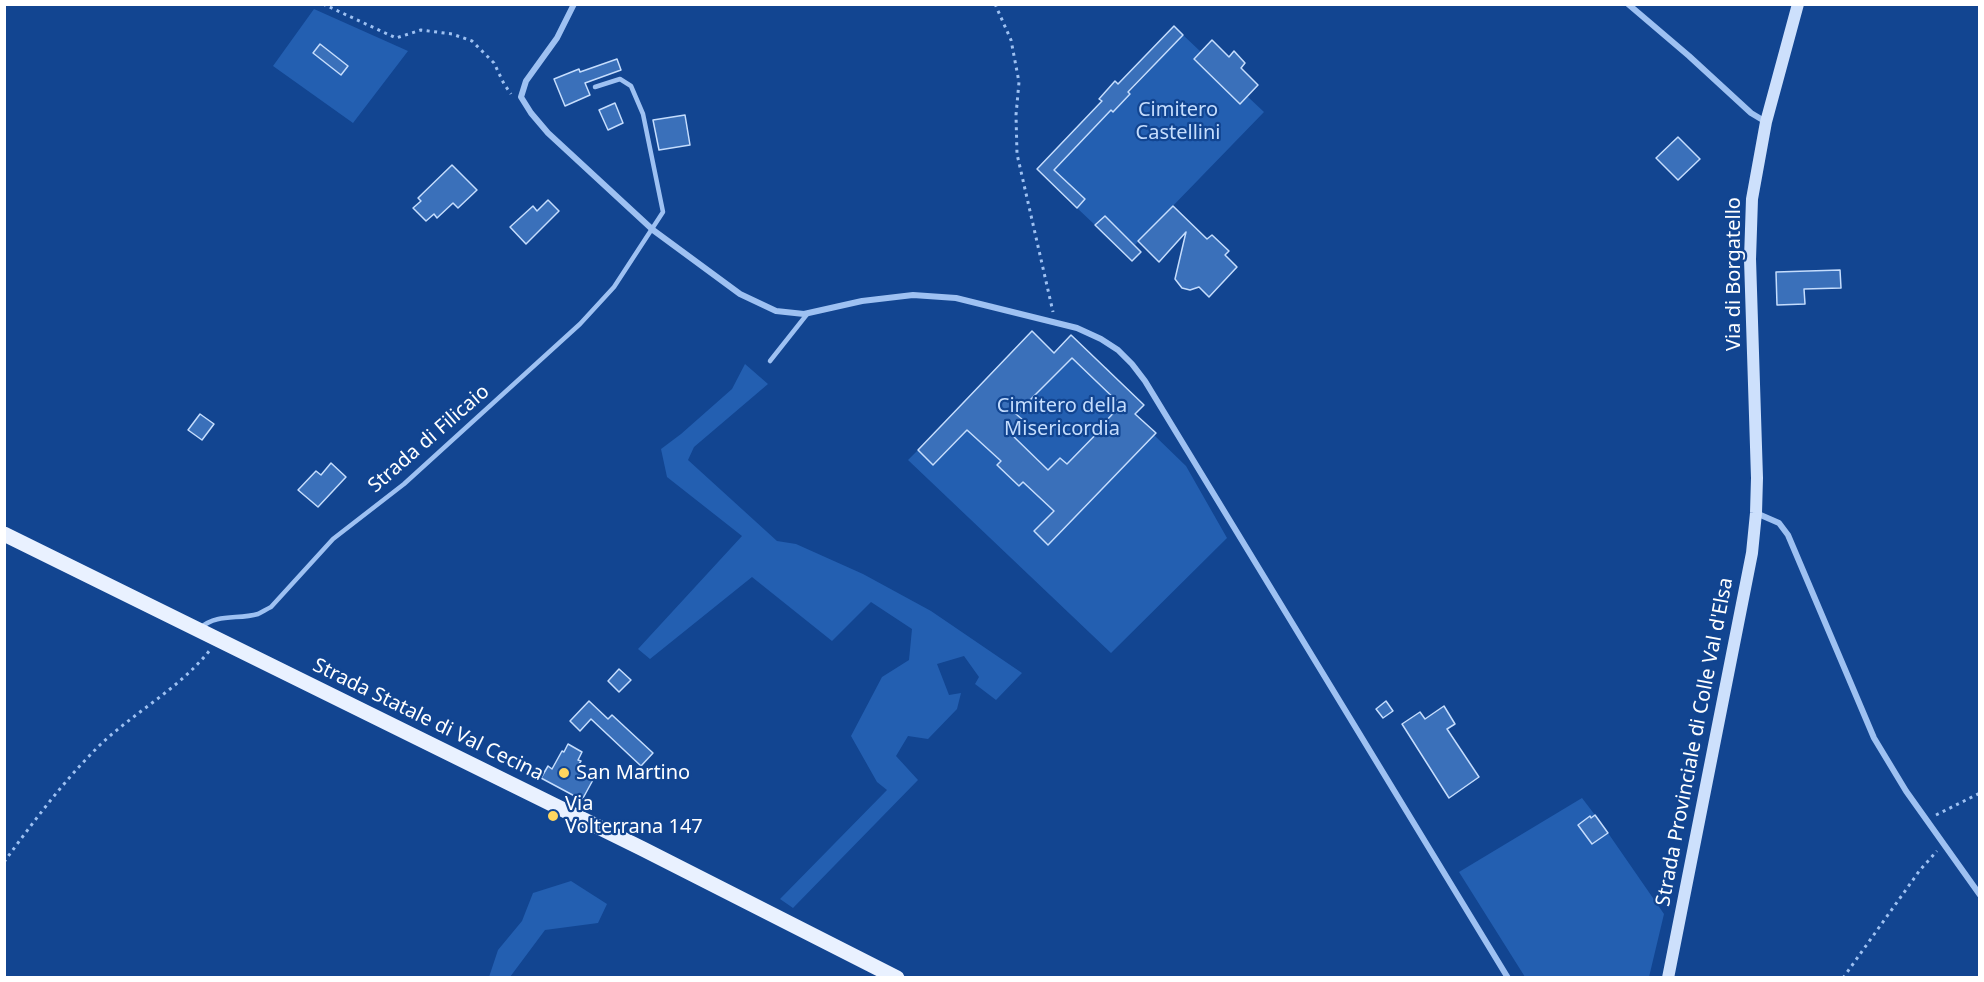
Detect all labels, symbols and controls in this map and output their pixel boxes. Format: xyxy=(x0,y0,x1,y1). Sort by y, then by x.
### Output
park label: Cimitero Castellini xyxy=(1136,98,1220,145)
street label: Via di Borgatello xyxy=(1722,197,1746,351)
street label: Strada di Filicaio xyxy=(364,380,494,498)
park label: Cimitero della Misericordia xyxy=(997,394,1127,441)
street label: Strada Provinciale di Colle Val d'Elsa xyxy=(1651,576,1739,908)
street label: Strada Statale di Val Cecina xyxy=(309,654,547,786)
place label: San Martino xyxy=(576,761,690,785)
marker: San Martino xyxy=(557,766,571,780)
place label: Via Volterrana 147 xyxy=(565,792,703,839)
marker: Via Volterrana 147 xyxy=(546,809,560,823)

